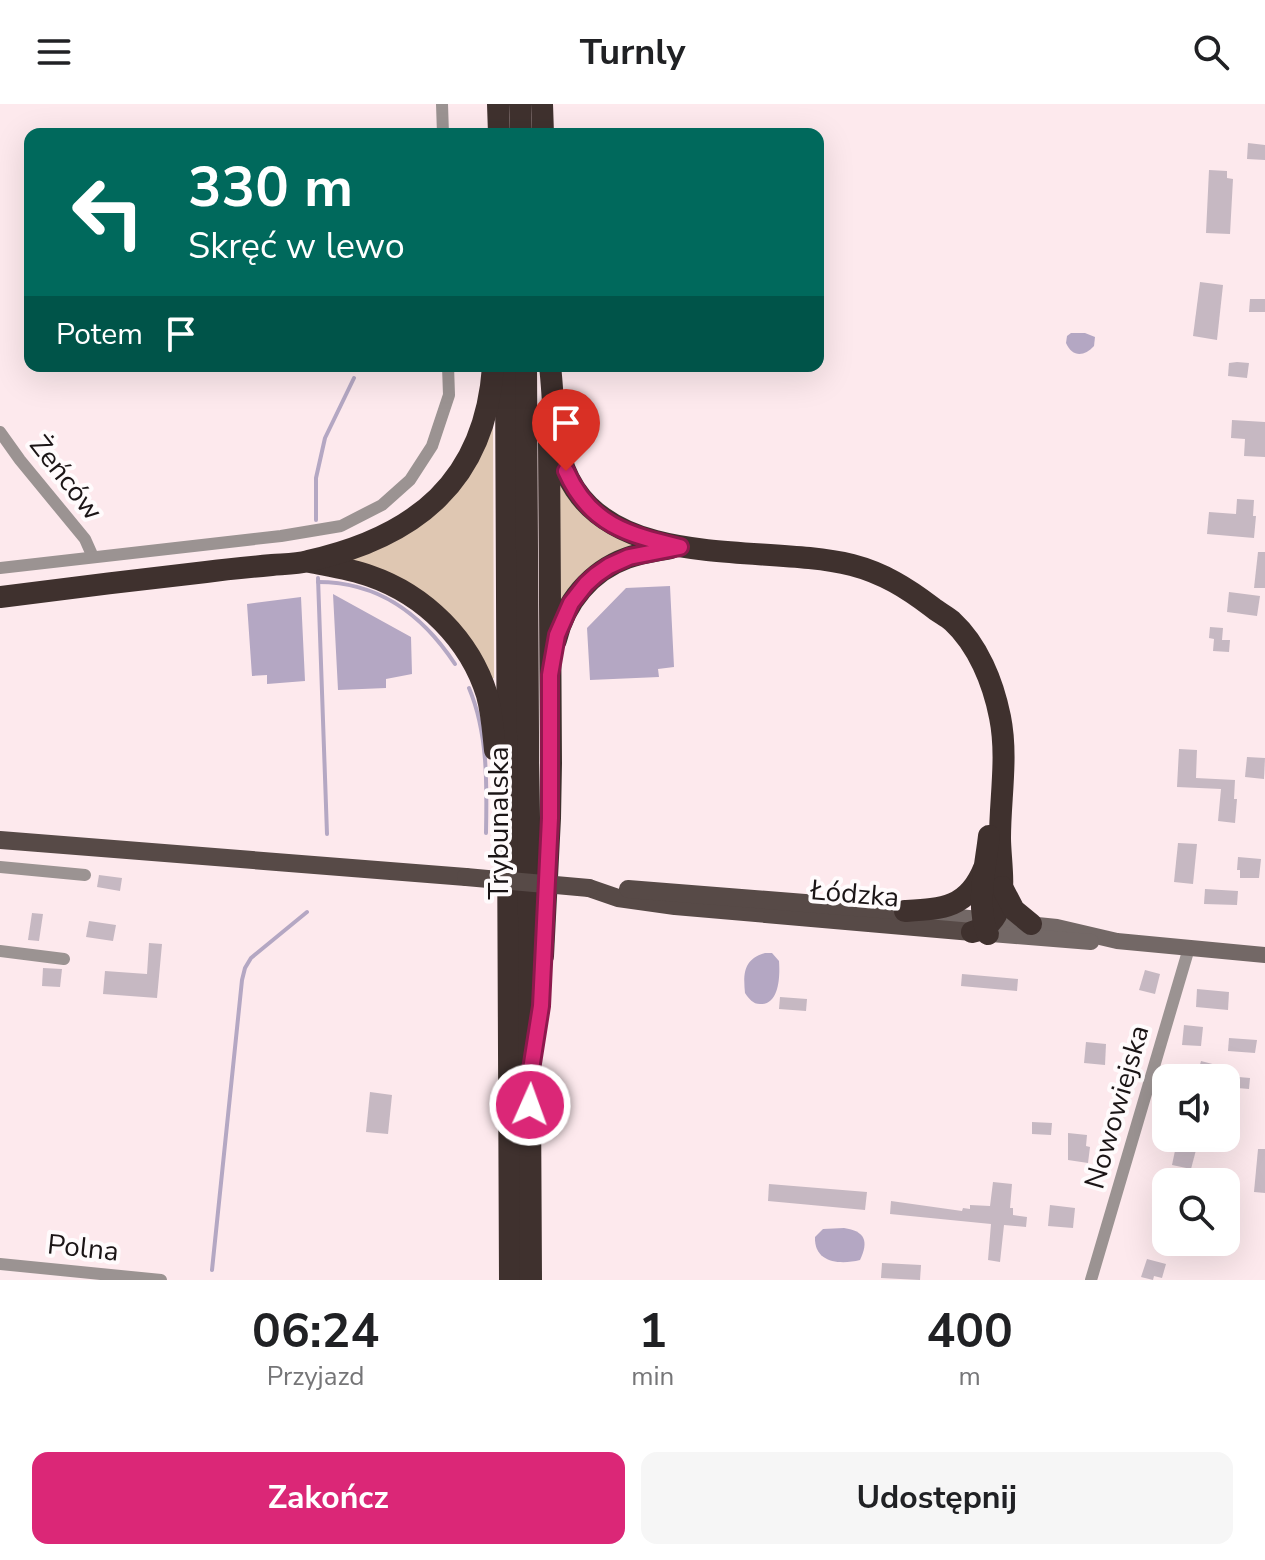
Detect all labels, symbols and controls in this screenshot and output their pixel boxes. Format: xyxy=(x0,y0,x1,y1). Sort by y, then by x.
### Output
text: Turnly xyxy=(580,28,685,77)
icon: menu xyxy=(32,30,76,74)
icon: search xyxy=(1189,30,1233,74)
text: 330 m xyxy=(188,149,353,226)
icon: left xyxy=(56,160,160,264)
text: Skręć w lewo xyxy=(188,222,405,271)
icon: arrive xyxy=(159,312,203,356)
text: Potem xyxy=(56,314,143,355)
pin xyxy=(532,389,600,471)
icon: arrive xyxy=(544,401,588,445)
street label: Żeńców xyxy=(21,428,111,528)
street label: Trybunalska xyxy=(480,746,518,900)
street label: Łódzka xyxy=(808,871,901,917)
street label: Nowowiejska xyxy=(1076,1021,1158,1193)
position arrow xyxy=(488,1063,572,1147)
map controls xyxy=(1152,1064,1240,1256)
button: sound xyxy=(1152,1064,1240,1152)
button: search xyxy=(1152,1168,1240,1256)
street label: Polna xyxy=(45,1225,121,1271)
text: 06:24 xyxy=(252,1298,379,1364)
text: 1 xyxy=(638,1298,667,1364)
text: 400 xyxy=(926,1298,1013,1364)
text: Przyjazd xyxy=(267,1359,364,1394)
text: min xyxy=(631,1359,674,1394)
text: m xyxy=(959,1359,981,1394)
button: Zakończ xyxy=(32,1452,625,1544)
button: Udostępnij xyxy=(641,1452,1233,1544)

